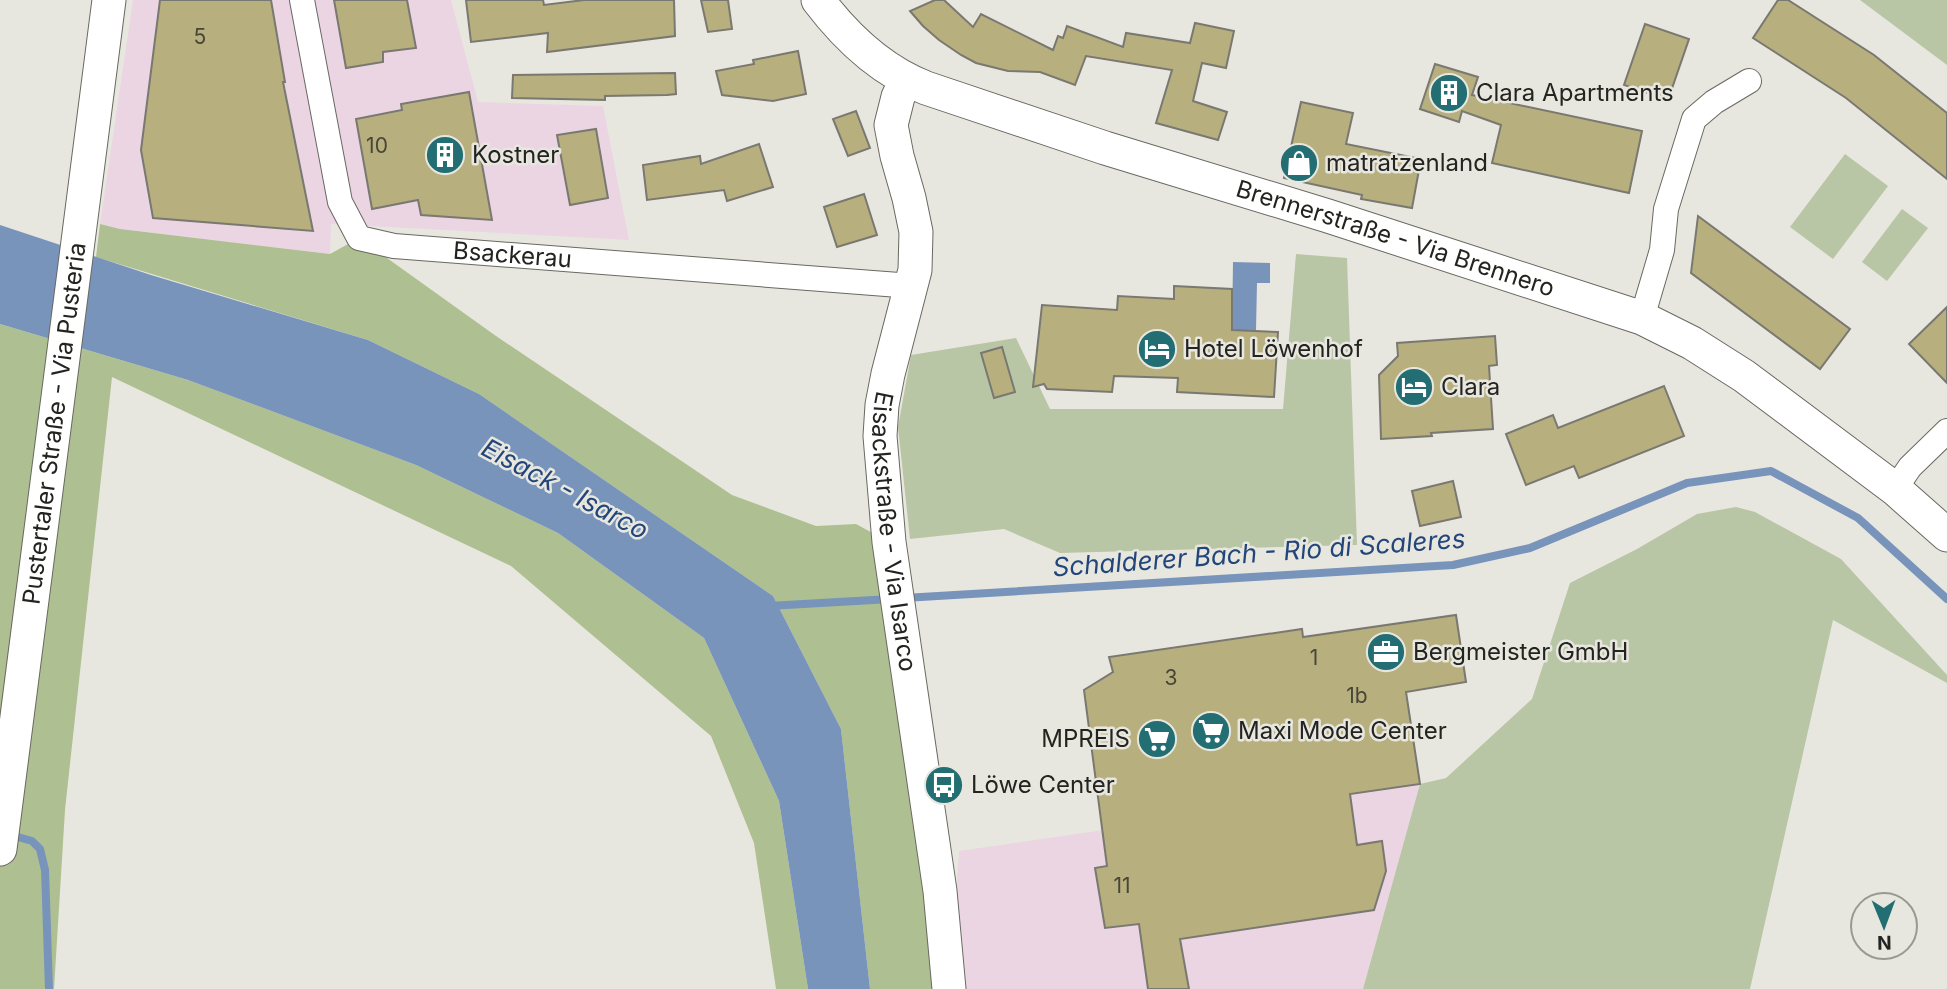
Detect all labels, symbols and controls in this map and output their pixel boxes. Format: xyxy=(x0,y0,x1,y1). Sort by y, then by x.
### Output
house number: 5 xyxy=(194,24,206,49)
building icon: Clara Apartments xyxy=(1428,72,1470,114)
place label: Clara Apartments xyxy=(1476,78,1674,107)
house number: 10 xyxy=(366,133,388,158)
building icon: Kostner xyxy=(424,134,466,176)
place label: Kostner xyxy=(472,140,559,169)
shop icon: matratzenland xyxy=(1278,142,1320,184)
place label: matratzenland xyxy=(1326,148,1488,177)
street label: Brennerstraße - Via Brennero xyxy=(1233,174,1558,303)
street label: Bsackerau xyxy=(452,236,573,274)
street label: Pustertaler Straße - Via Pusteria xyxy=(17,241,92,606)
hotel icon: Hotel Löwenhof xyxy=(1136,328,1178,370)
place label: Hotel Löwenhof xyxy=(1184,334,1363,363)
hotel icon: Clara xyxy=(1393,366,1435,408)
place label: Clara xyxy=(1441,372,1500,401)
street label: Eisackstraße - Via Isarco xyxy=(866,389,923,673)
water label: Eisack - Isarco xyxy=(477,432,654,545)
water label: Schalderer Bach - Rio di Scaleres xyxy=(1052,523,1466,582)
office icon: Bergmeister GmbH xyxy=(1365,631,1407,673)
place label: Bergmeister GmbH xyxy=(1413,637,1628,666)
house number: 1 xyxy=(1310,645,1318,670)
house number: 3 xyxy=(1165,665,1177,690)
house number: 1b xyxy=(1346,683,1368,708)
supermarket icon: Maxi Mode Center xyxy=(1190,710,1232,752)
place label: Maxi Mode Center xyxy=(1238,716,1447,745)
supermarket icon: MPREIS xyxy=(1136,718,1178,760)
place label: MPREIS xyxy=(1041,724,1130,753)
bus stop icon: Löwe Center xyxy=(923,764,965,806)
place label: Löwe Center xyxy=(971,770,1115,799)
house number: 11 xyxy=(1113,873,1131,898)
north arrow xyxy=(1849,891,1919,961)
text: N xyxy=(1877,931,1892,954)

